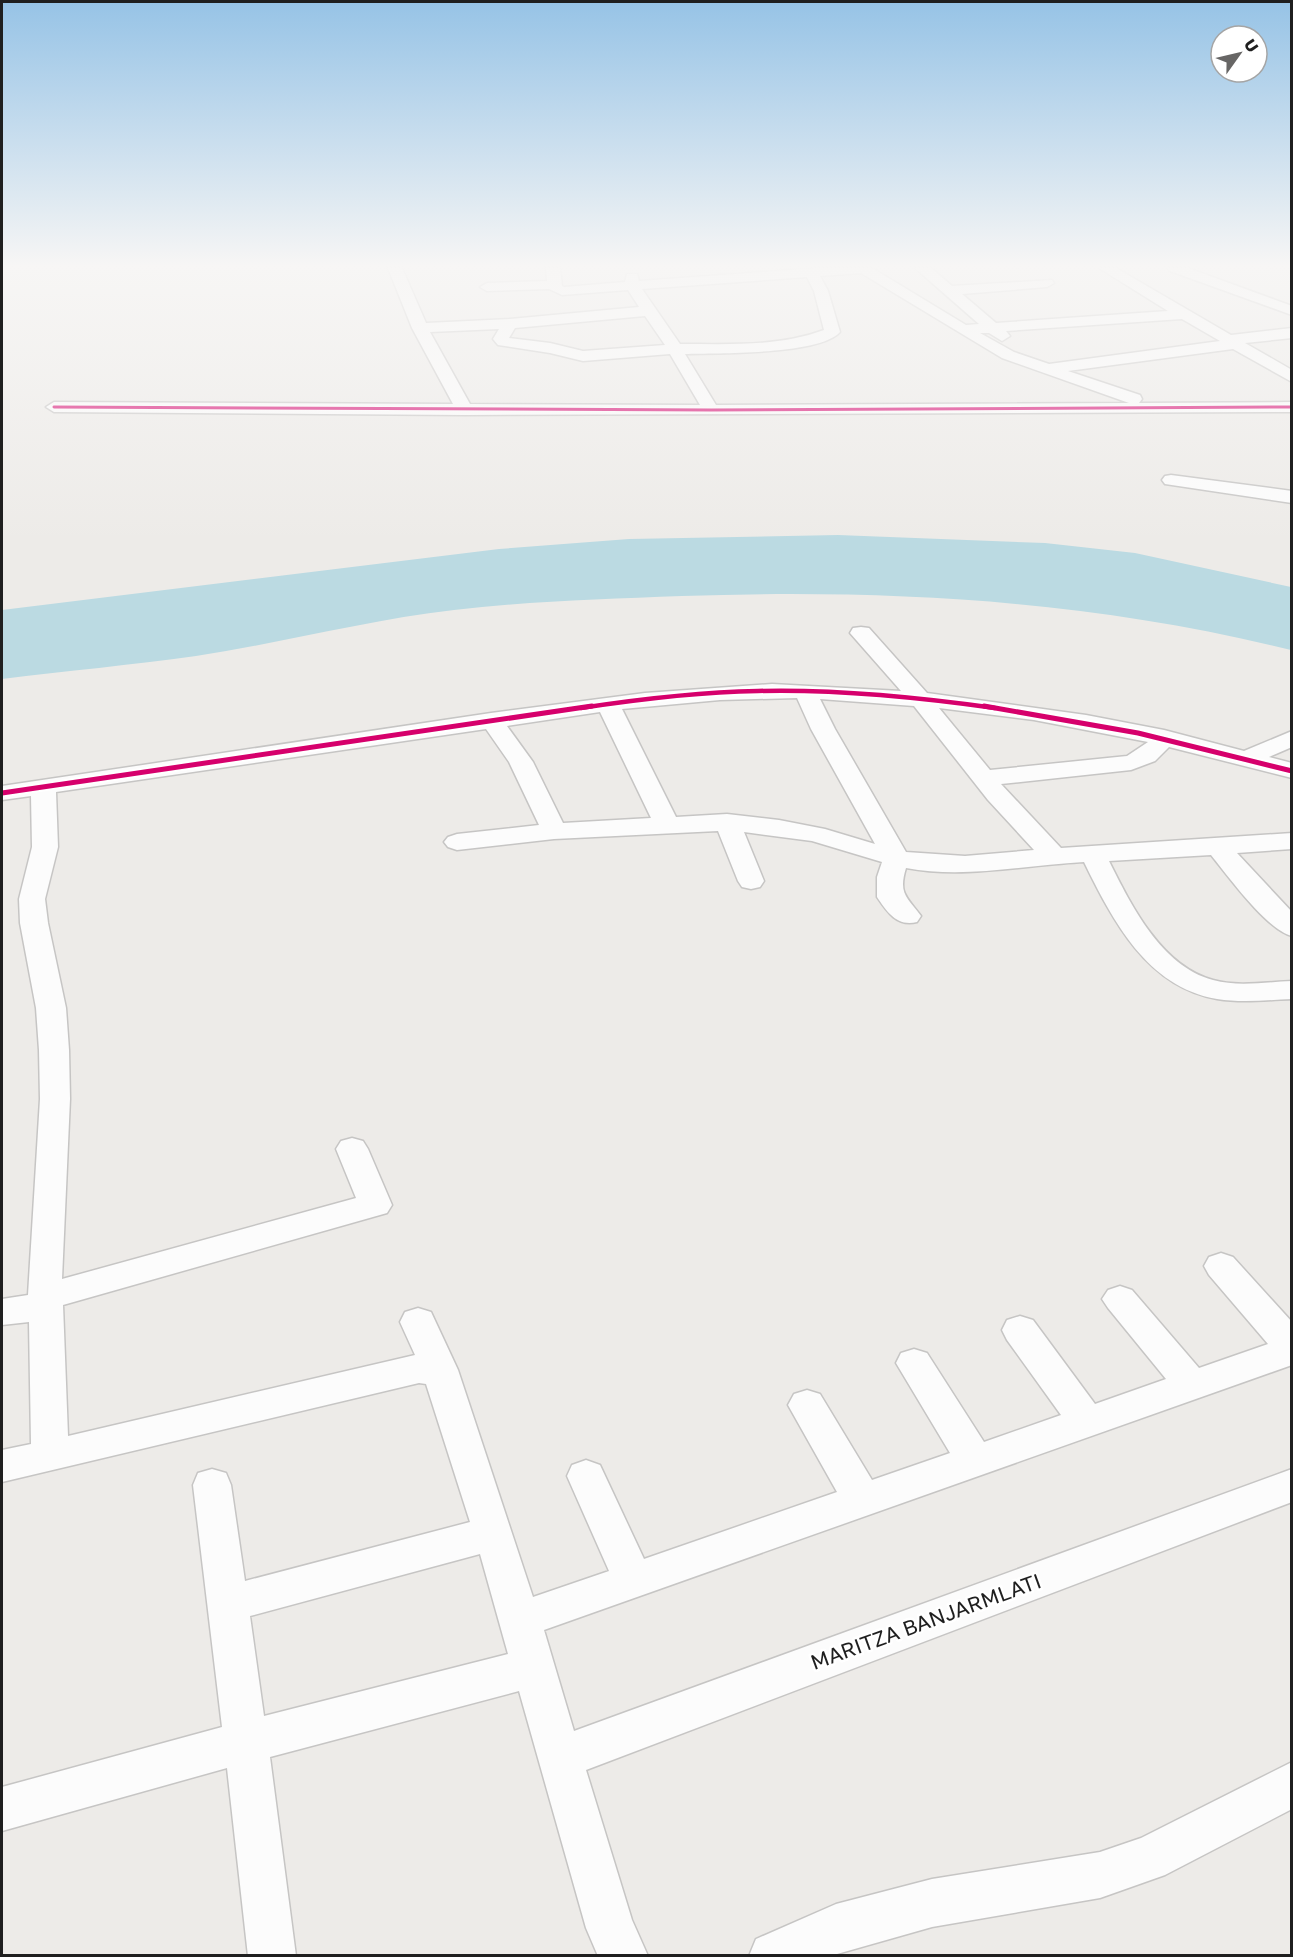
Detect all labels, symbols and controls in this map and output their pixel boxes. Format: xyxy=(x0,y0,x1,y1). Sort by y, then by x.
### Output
north arrow xyxy=(1209,24,1269,84)
text: U xyxy=(1240,35,1263,56)
street label: MARITZA BANJARMLATI xyxy=(807,1567,1045,1675)

